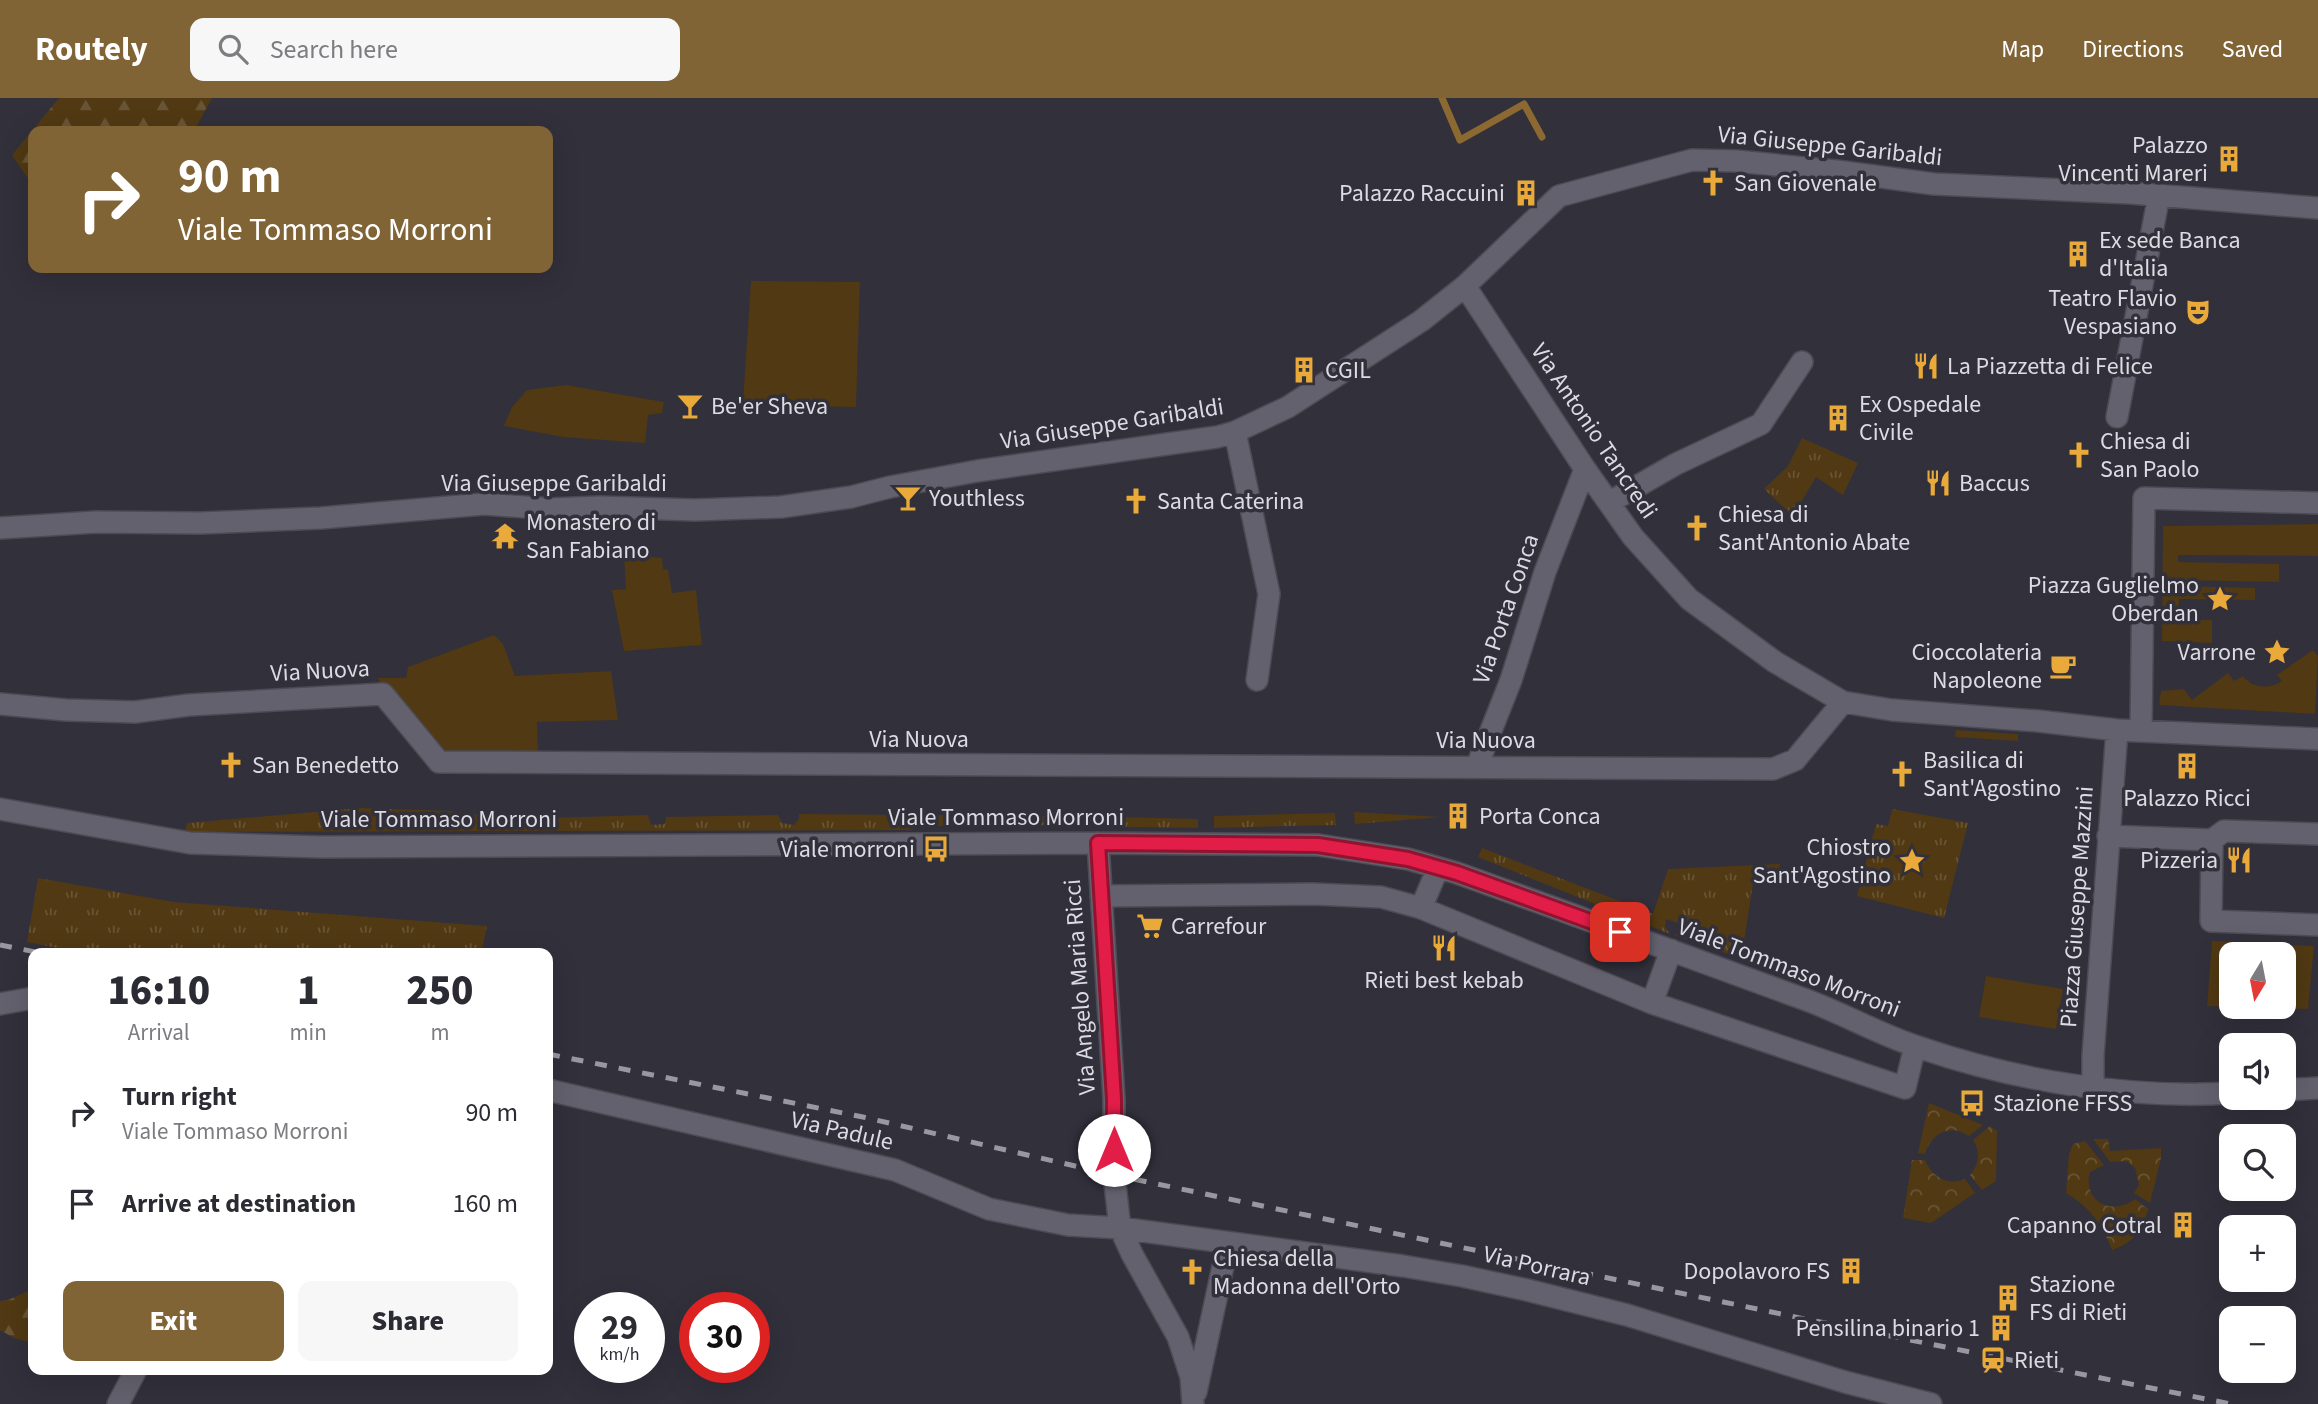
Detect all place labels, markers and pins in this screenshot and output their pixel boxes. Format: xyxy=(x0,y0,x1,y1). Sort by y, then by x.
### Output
place label: Palazzo Vincenti Mareri xyxy=(2059,128,2208,191)
building icon: Palazzo Vincenti Mareri xyxy=(2214,144,2244,174)
place label: San Giovenale xyxy=(1734,166,1877,201)
church icon: San Giovenale xyxy=(1698,168,1728,198)
place label: Palazzo Raccuini xyxy=(1339,176,1505,211)
building icon: Palazzo Raccuini xyxy=(1511,178,1541,208)
place label: Ex sede Banca d'Italia xyxy=(2099,223,2241,286)
building icon: Ex sede Banca d'Italia xyxy=(2063,239,2093,269)
place label: Teatro Flavio Vespasiano xyxy=(2048,281,2177,344)
theatre icon: Teatro Flavio Vespasiano xyxy=(2183,297,2213,327)
place label: La Piazzetta di Felice xyxy=(1947,349,2153,384)
restaurant icon: La Piazzetta di Felice xyxy=(1911,351,1941,381)
place label: CGIL xyxy=(1325,353,1371,388)
building icon: CGIL xyxy=(1289,355,1319,385)
place label: Ex Ospedale Civile xyxy=(1859,387,1981,450)
place label: Be'er Sheva xyxy=(711,389,828,424)
bar icon: Be'er Sheva xyxy=(675,391,705,421)
building icon: Ex Ospedale Civile xyxy=(1823,403,1853,433)
place label: Chiesa di San Paolo xyxy=(2100,424,2200,487)
church icon: Chiesa di San Paolo xyxy=(2064,440,2094,470)
place label: Baccus xyxy=(1959,466,2030,501)
restaurant icon: Baccus xyxy=(1923,468,1953,498)
place label: Youthless xyxy=(928,481,1025,516)
bar icon: Youthless xyxy=(893,483,923,513)
place label: Santa Caterina xyxy=(1157,484,1304,519)
church icon: Santa Caterina xyxy=(1121,486,1151,516)
place label: Chiesa di Sant'Antonio Abate xyxy=(1718,497,1910,560)
place label: Monastero di San Fabiano xyxy=(526,505,656,568)
church icon: Chiesa di Sant'Antonio Abate xyxy=(1682,513,1712,543)
temple icon: Monastero di San Fabiano xyxy=(490,521,520,551)
place label: Piazza Guglielmo Oberdan xyxy=(2028,568,2199,631)
place icon: Piazza Guglielmo Oberdan xyxy=(2205,584,2235,614)
place label: Cioccolateria Napoleone xyxy=(1912,635,2042,698)
place label: Varrone xyxy=(2178,635,2256,670)
place icon: Varrone xyxy=(2262,637,2292,667)
cafe icon: Cioccolateria Napoleone xyxy=(2048,651,2078,681)
place label: Basilica di Sant'Agostino xyxy=(1923,743,2061,806)
place label: San Benedetto xyxy=(252,748,399,783)
church icon: San Benedetto xyxy=(216,750,246,780)
building icon: Palazzo Ricci xyxy=(2172,751,2202,781)
church icon: Basilica di Sant'Agostino xyxy=(1887,759,1917,789)
place label: Palazzo Ricci xyxy=(2123,781,2251,816)
place label: Porta Conca xyxy=(1479,799,1601,834)
building icon: Porta Conca xyxy=(1443,801,1473,831)
place label: Chiostro Sant'Agostino xyxy=(1753,830,1891,893)
place label: Viale morroni xyxy=(780,832,915,867)
bus stop icon: Viale morroni xyxy=(921,834,951,864)
place label: Pizzeria xyxy=(2140,843,2218,878)
restaurant icon: Pizzeria xyxy=(2224,845,2254,875)
place icon: Chiostro Sant'Agostino xyxy=(1897,846,1927,876)
pin xyxy=(1590,902,1650,962)
place label: Carrefour xyxy=(1171,909,1267,944)
supermarket icon: Carrefour xyxy=(1135,911,1165,941)
restaurant icon: Rieti best kebab xyxy=(1429,933,1459,963)
place label: Rieti best kebab xyxy=(1364,963,1524,998)
place label: Stazione FFSS xyxy=(1993,1086,2132,1121)
bus stop icon: Stazione FFSS xyxy=(1957,1088,1987,1118)
place label: Capanno Cotral xyxy=(2007,1208,2162,1243)
building icon: Capanno Cotral xyxy=(2168,1210,2198,1240)
place label: Chiesa della Madonna dell'Orto xyxy=(1213,1241,1401,1304)
place label: Dopolavoro FS xyxy=(1683,1254,1830,1289)
building icon: Dopolavoro FS xyxy=(1836,1256,1866,1286)
church icon: Chiesa della Madonna dell'Orto xyxy=(1177,1257,1207,1287)
place label: Stazione FS di Rieti xyxy=(2029,1267,2127,1330)
building icon: Stazione FS di Rieti xyxy=(1993,1283,2023,1313)
place label: Pensilina binario 1 xyxy=(1796,1311,1980,1346)
building icon: Pensilina binario 1 xyxy=(1986,1313,2016,1343)
place label: Rieti xyxy=(2014,1343,2059,1378)
station icon: Rieti xyxy=(1978,1345,2008,1375)

